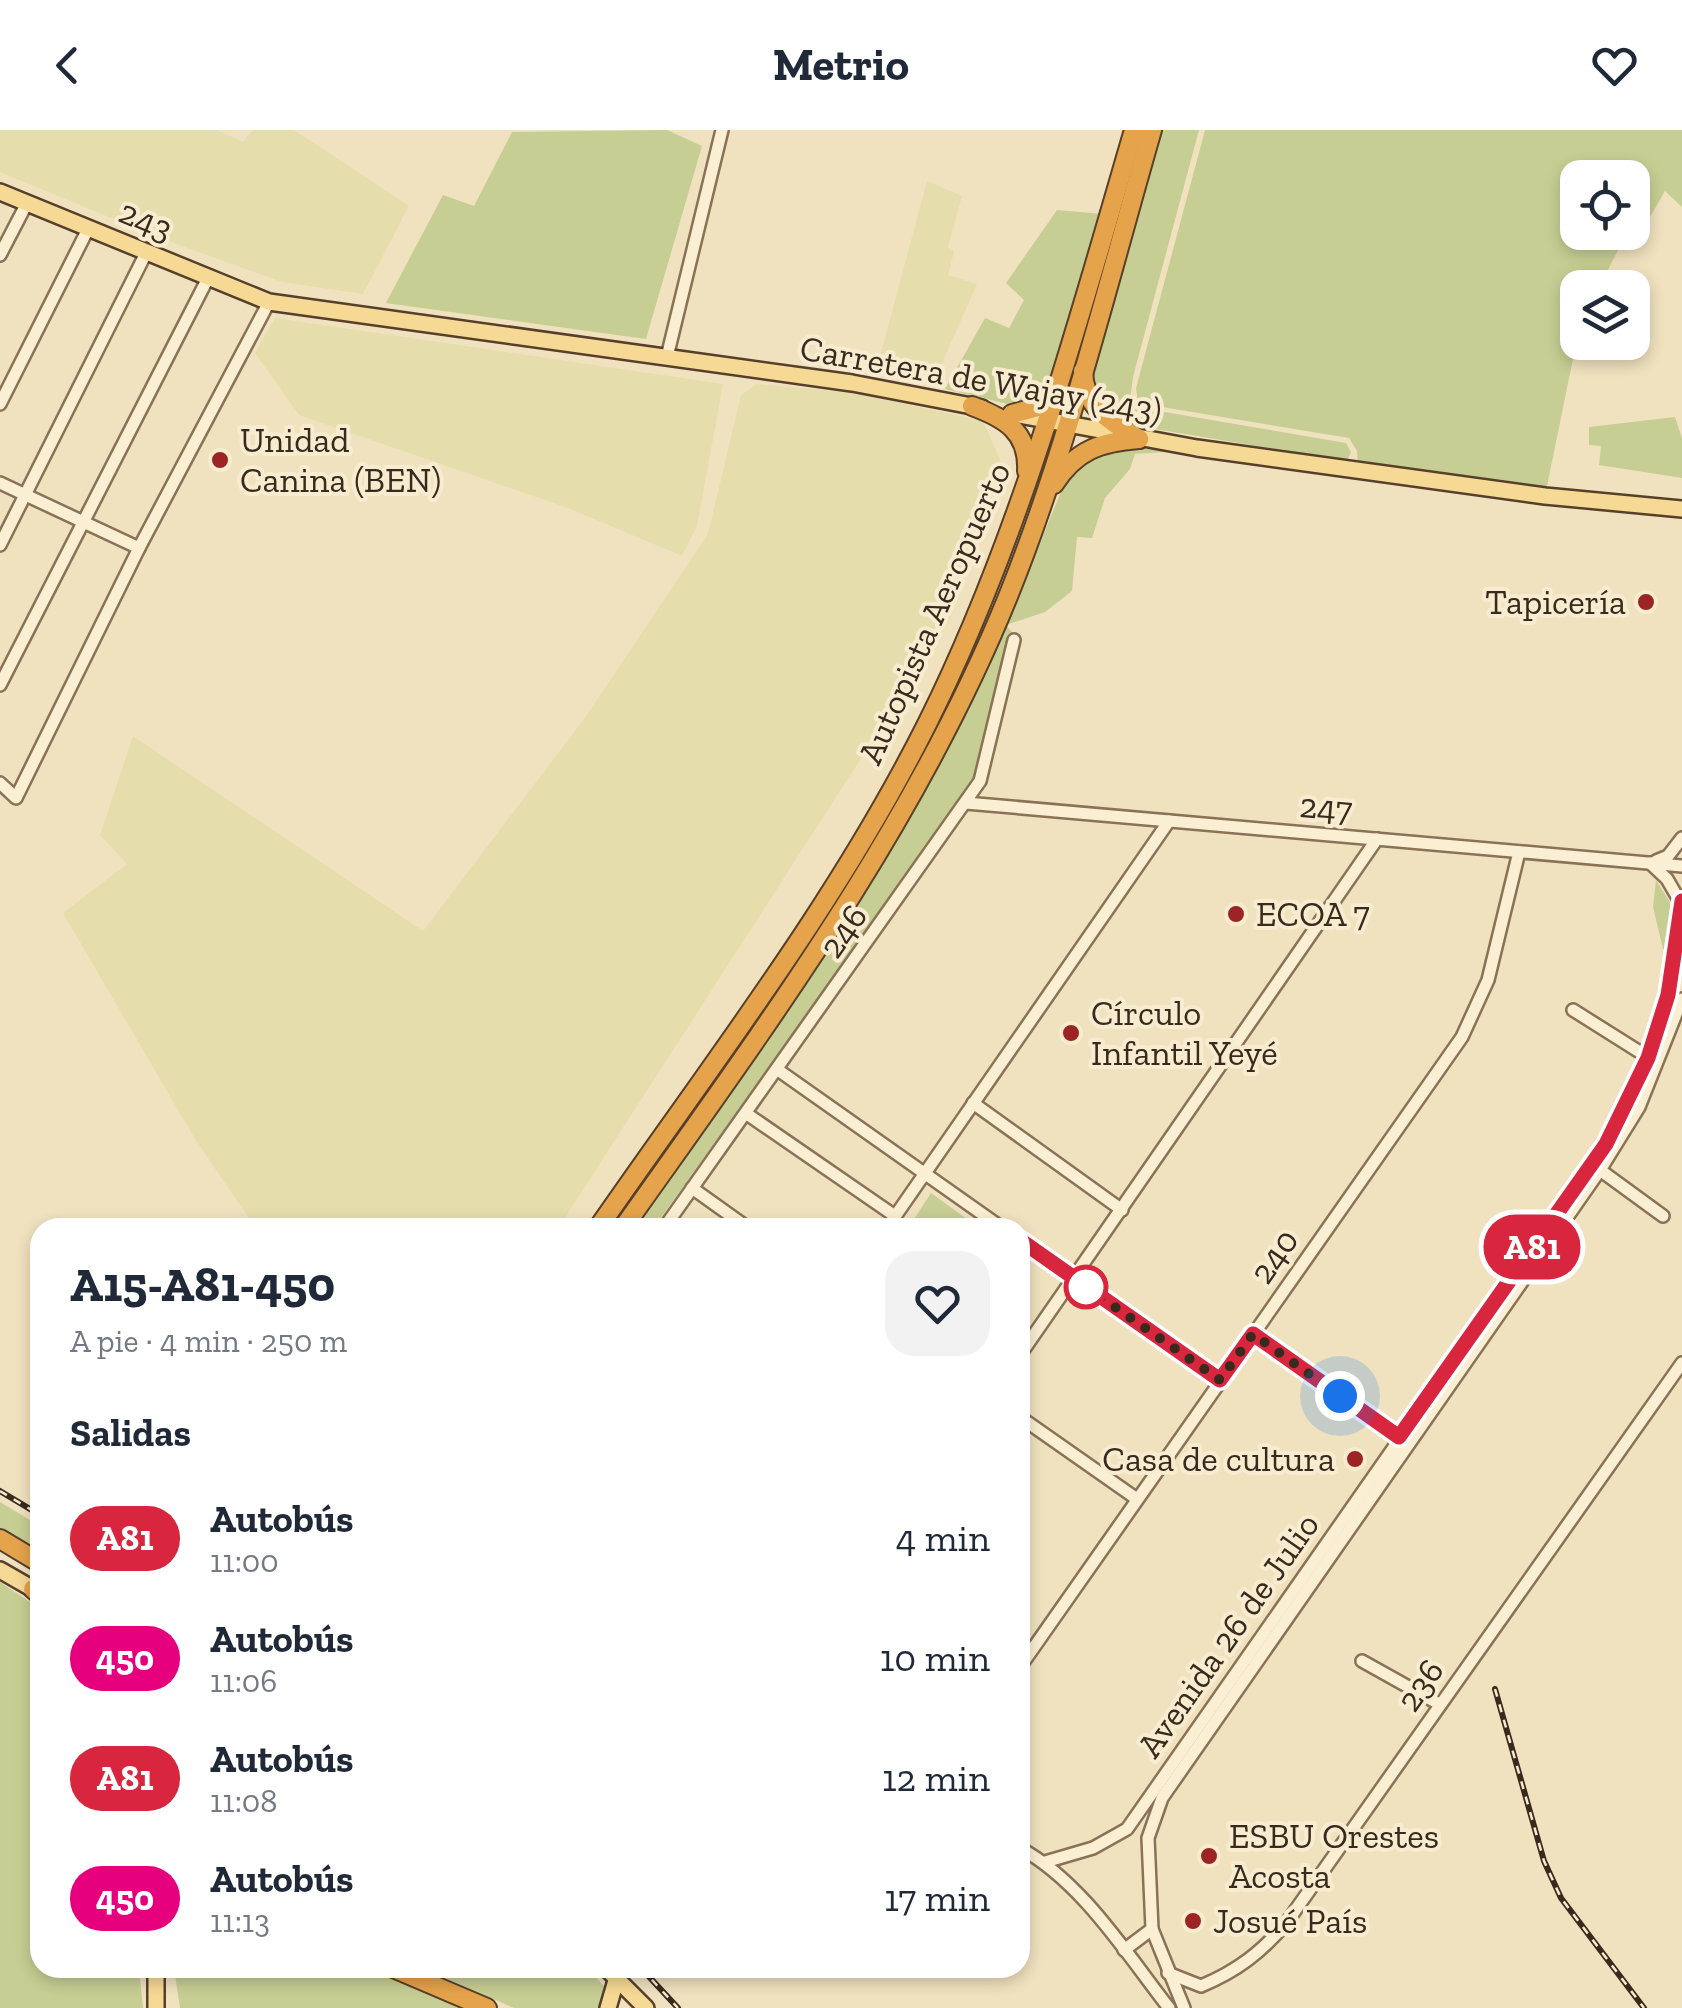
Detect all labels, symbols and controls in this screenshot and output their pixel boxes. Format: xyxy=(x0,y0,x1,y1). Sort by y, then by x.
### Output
icon: back xyxy=(40,38,95,93)
text: Metrio xyxy=(773,38,909,92)
icon: heart xyxy=(1587,38,1642,93)
map controls xyxy=(1560,160,1650,360)
button: locate xyxy=(1560,160,1650,250)
street label: 243 xyxy=(113,190,179,250)
button: layers xyxy=(1560,270,1650,360)
street label: Carretera de Wajay (243) xyxy=(797,326,1165,432)
place label: Unidad Canina (BEN) xyxy=(240,419,441,501)
marker: Unidad Canina (BEN) xyxy=(209,449,231,471)
street label: Autopista Aeropuerto xyxy=(848,456,1020,770)
place label: Tapicería xyxy=(1485,581,1626,623)
marker: Tapicería xyxy=(1635,591,1657,613)
street label: 247 xyxy=(1298,784,1354,830)
place label: ECOA 7 xyxy=(1256,893,1370,935)
street label: 246 xyxy=(810,896,876,966)
marker: ECOA 7 xyxy=(1225,903,1247,925)
place label: Círculo Infantil Yeyé xyxy=(1091,992,1278,1074)
marker: Círculo Infantil Yeyé xyxy=(1060,1022,1082,1044)
line badge: A81 xyxy=(1474,1214,1590,1280)
street label: 240 xyxy=(1240,1221,1308,1291)
text: A81 xyxy=(1503,1226,1561,1268)
button: heart xyxy=(885,1251,990,1356)
text: A15-A81-450 xyxy=(70,1256,335,1313)
unlabelled marker xyxy=(1065,1266,1107,1308)
text: A pie · 4 min · 250 m xyxy=(70,1322,347,1360)
your location xyxy=(1315,1371,1365,1421)
text: Salidas xyxy=(70,1410,191,1456)
place label: Casa de cultura xyxy=(1102,1438,1335,1480)
marker: Casa de cultura xyxy=(1344,1448,1366,1470)
text: Autobús xyxy=(210,1496,353,1542)
street label: Avenida 26 de Julio xyxy=(1128,1505,1328,1765)
text: 4 min xyxy=(896,1515,990,1561)
text: A81 xyxy=(96,1517,154,1559)
text: 11:00 xyxy=(210,1542,279,1580)
text: Autobús xyxy=(210,1616,353,1662)
text: 10 min xyxy=(880,1635,990,1681)
text: 450 xyxy=(96,1637,154,1679)
street label: 236 xyxy=(1387,1651,1453,1719)
text: 11:06 xyxy=(210,1662,277,1700)
text: Autobús xyxy=(210,1736,353,1782)
text: 12 min xyxy=(882,1755,990,1801)
text: A81 xyxy=(96,1757,154,1799)
text: 11:08 xyxy=(210,1782,277,1820)
place label: ESBU Orestes Acosta xyxy=(1229,1815,1439,1897)
marker: ESBU Orestes Acosta xyxy=(1198,1845,1220,1867)
text: Autobús xyxy=(210,1856,353,1902)
text: 17 min xyxy=(884,1875,990,1921)
text: 450 xyxy=(96,1877,154,1919)
place label: Josué País xyxy=(1213,1900,1367,1942)
text: 11:13 xyxy=(210,1902,270,1940)
marker: Josué País xyxy=(1182,1910,1204,1932)

